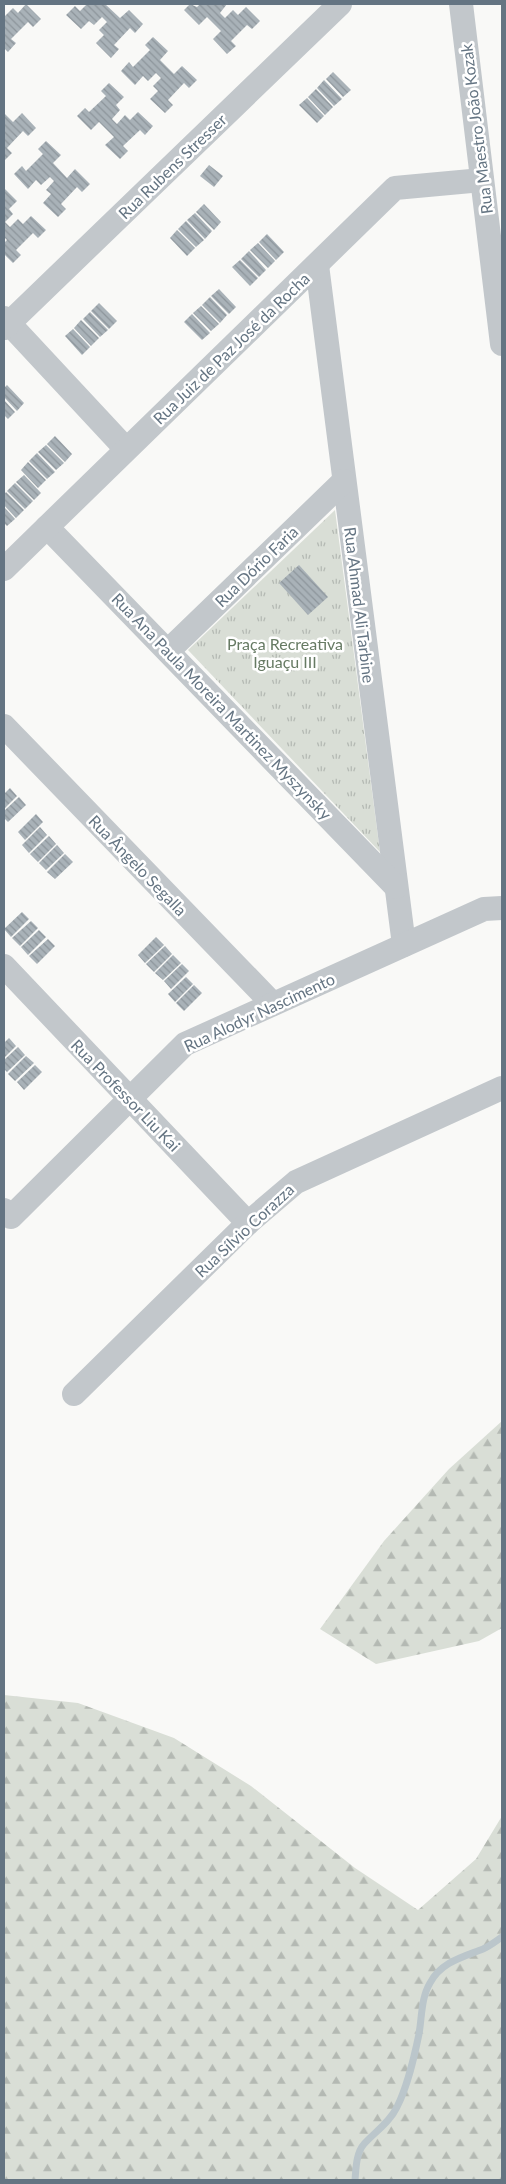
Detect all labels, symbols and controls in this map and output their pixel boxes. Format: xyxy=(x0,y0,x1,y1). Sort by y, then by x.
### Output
street label: Rua Maestro João Kozak xyxy=(456,42,496,215)
street label: Rua Rubens Stresser xyxy=(114,109,230,222)
street label: Rua Juiz de Paz José da Rocha xyxy=(149,268,313,428)
street label: Rua Dório Faria xyxy=(211,522,301,610)
street label: Rua Ahmad Ali Tarbine xyxy=(341,526,379,684)
street label: Rua Ana Paula Moreira Martinez Myszynsky xyxy=(108,589,336,824)
park label: Praça Recreativa Iguaçu III xyxy=(227,634,343,671)
street label: Rua Ângelo Segalla xyxy=(85,811,191,919)
street label: Rua Alodyr Nascimento xyxy=(181,969,337,1055)
street label: Rua Professor Liu Kai xyxy=(68,1035,184,1155)
street label: Rua Sílvio Corazza xyxy=(191,1179,297,1281)

